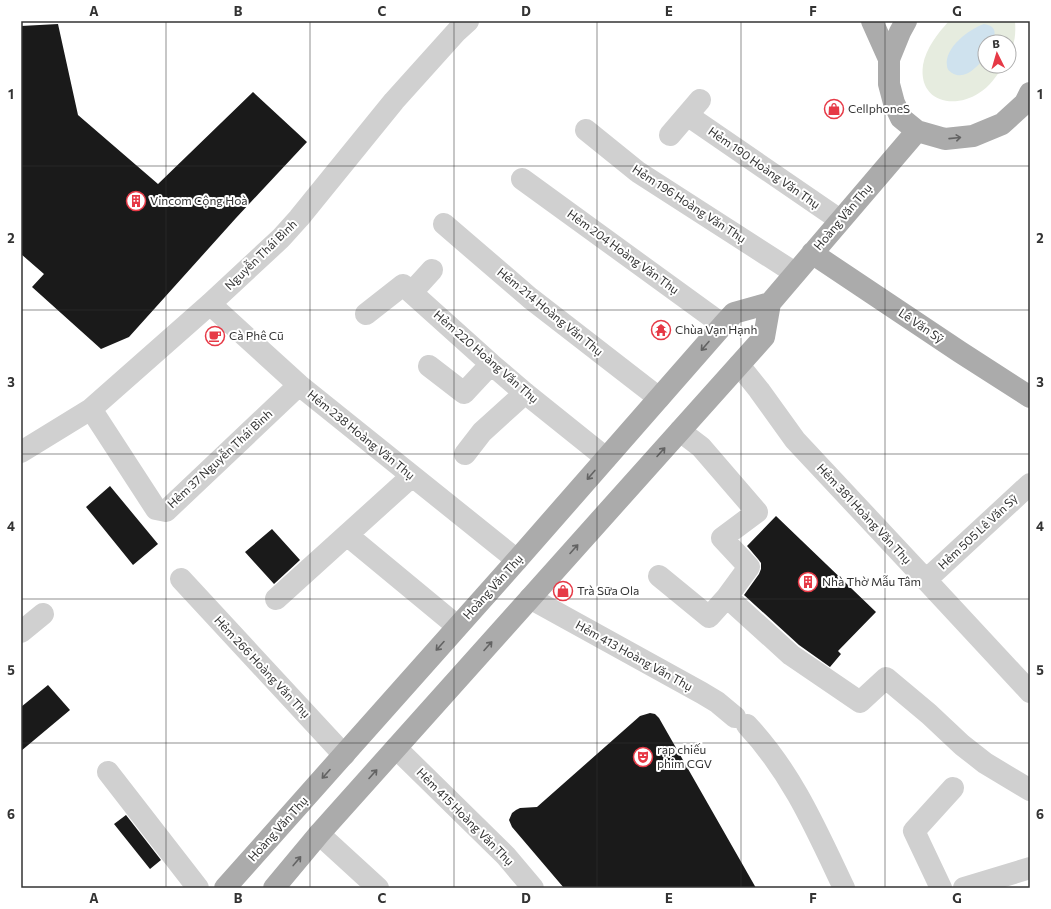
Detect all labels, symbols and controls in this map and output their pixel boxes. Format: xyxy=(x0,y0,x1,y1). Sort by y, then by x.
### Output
text: A xyxy=(89,3,99,19)
text: B xyxy=(234,3,243,19)
text: C xyxy=(378,3,387,19)
text: D xyxy=(521,3,531,19)
text: E xyxy=(665,3,673,19)
text: F xyxy=(809,3,817,19)
text: G xyxy=(952,3,962,19)
north arrow xyxy=(977,34,1017,74)
text: B xyxy=(992,37,1000,50)
text: 1 xyxy=(8,86,14,102)
text: 1 xyxy=(1037,86,1043,102)
shop icon: CellphoneS xyxy=(823,98,845,120)
place label: CellphoneS xyxy=(848,101,910,115)
street label: Hẻm 190 Hoàng Văn Thụ xyxy=(706,123,823,211)
one-way arrow xyxy=(948,134,961,142)
street label: Hẻm 196 Hoàng Văn Thụ xyxy=(630,161,749,245)
street label: Hoàng Văn Thụ xyxy=(810,180,874,252)
building icon: Vincom Cộng Hoà xyxy=(125,190,147,212)
place label: Vincom Cộng Hoà xyxy=(150,193,248,207)
street label: Hẻm 204 Hoàng Văn Thụ xyxy=(565,206,682,296)
street label: Nguyễn Thái Bình xyxy=(221,216,299,292)
text: 2 xyxy=(7,230,15,246)
text: 2 xyxy=(1036,230,1044,246)
street label: Hẻm 214 Hoàng Văn Thụ xyxy=(495,264,606,358)
street label: Lê Văn Sỹ xyxy=(896,305,947,345)
street label: Hẻm 220 Hoàng Văn Thụ xyxy=(432,307,542,405)
temple icon: Chùa Vạn Hạnh xyxy=(650,319,672,341)
place label: Chùa Vạn Hạnh xyxy=(675,322,757,336)
cafe icon: Cà Phê Cũ xyxy=(204,325,226,347)
place label: Cà Phê Cũ xyxy=(229,328,284,342)
one-way arrow xyxy=(701,340,710,350)
text: 3 xyxy=(7,374,15,390)
text: 3 xyxy=(1036,374,1044,390)
street label: Hẻm 238 Hoàng Văn Thụ xyxy=(305,387,418,482)
street label: Hẻm 37 Nguyễn Thái Bình xyxy=(164,406,275,510)
one-way arrow xyxy=(657,447,666,457)
street label: Hẻm 381 Hoàng Văn Thụ xyxy=(815,460,915,566)
one-way arrow xyxy=(587,469,596,480)
street label: Hẻm 505 Lê Văn Sỹ xyxy=(935,491,1020,572)
text: 4 xyxy=(7,518,15,534)
text: 4 xyxy=(1036,518,1044,534)
one-way arrow xyxy=(570,544,579,554)
street label: Hoàng Văn Thụ xyxy=(460,551,525,622)
building icon: Nhà Thờ Mẫu Tâm xyxy=(797,571,819,593)
place label: Nhà Thờ Mẫu Tâm xyxy=(822,574,921,588)
shop icon: Trà Sữa Ola xyxy=(552,580,574,602)
place label: Trà Sữa Ola xyxy=(577,583,639,597)
street label: Hẻm 266 Hoàng Văn Thụ xyxy=(212,613,314,720)
street label: Hẻm 413 Hoàng Văn Thụ xyxy=(574,617,695,693)
one-way arrow xyxy=(436,640,445,651)
one-way arrow xyxy=(483,640,492,651)
text: 5 xyxy=(7,662,15,678)
text: 5 xyxy=(1036,662,1044,678)
place label: rạp chiếu phim CGV xyxy=(657,742,712,770)
theatre icon: rạp chiếu phim CGV xyxy=(632,746,654,768)
street label: Hẻm 415 Hoàng Văn Thụ xyxy=(414,765,517,868)
one-way arrow xyxy=(322,769,331,780)
one-way arrow xyxy=(369,769,378,779)
street label: Hoàng Văn Thụ xyxy=(245,793,310,864)
text: 6 xyxy=(7,806,15,822)
text: 6 xyxy=(1036,806,1044,822)
one-way arrow xyxy=(292,856,301,867)
text: A xyxy=(89,890,99,906)
text: B xyxy=(234,890,243,906)
text: C xyxy=(378,890,387,906)
text: D xyxy=(521,890,531,906)
text: E xyxy=(665,890,673,906)
text: F xyxy=(809,890,817,906)
text: G xyxy=(952,890,962,906)

